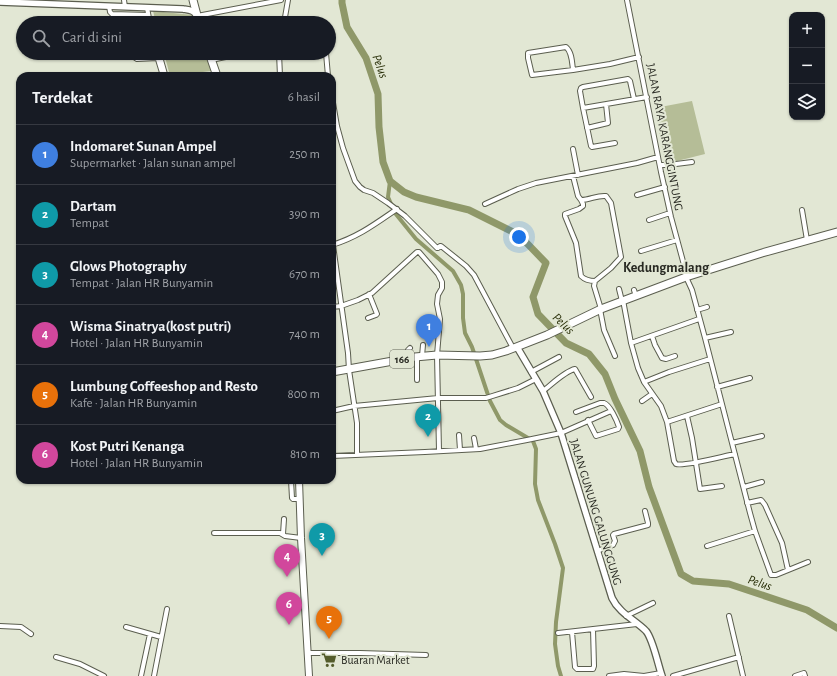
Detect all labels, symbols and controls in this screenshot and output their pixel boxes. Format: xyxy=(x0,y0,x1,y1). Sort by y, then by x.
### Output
map controls xyxy=(789,12,825,120)
button: + xyxy=(789,12,825,48)
search box xyxy=(16,16,336,60)
icon: search xyxy=(30,27,52,49)
text: Cari di sini xyxy=(62,30,122,45)
button: − xyxy=(789,48,825,84)
water label: Pelus xyxy=(369,53,390,80)
street label: JALAN RAYA KARANGGINTUNG xyxy=(645,62,685,212)
button: layers xyxy=(789,84,825,120)
text: Terdekat xyxy=(32,89,92,106)
text: 6 hasil xyxy=(288,91,320,104)
text: Indomaret Sunan Ampel xyxy=(70,139,217,154)
text: 1 xyxy=(43,148,47,161)
text: 250 m xyxy=(289,148,320,161)
text: Supermarket · Jalan sunan ampel xyxy=(70,157,236,170)
text: Dartam xyxy=(70,199,116,214)
text: 2 xyxy=(42,208,48,221)
text: 390 m xyxy=(289,208,320,221)
text: Tempat xyxy=(70,217,109,230)
your location xyxy=(509,227,529,247)
text: Glows Photography xyxy=(70,259,187,274)
district label: Kedungmalang xyxy=(623,261,710,275)
text: 3 xyxy=(42,268,48,281)
text: 670 m xyxy=(289,268,320,281)
text: Tempat · Jalan HR Bunyamin xyxy=(70,277,213,290)
water label: Pelus xyxy=(550,311,576,337)
pin: 1 xyxy=(416,314,442,347)
text: Wisma Sinatrya(kost putri) xyxy=(70,319,232,334)
text: 4 xyxy=(42,328,48,341)
text: 740 m xyxy=(289,328,320,341)
text: Hotel · Jalan HR Bunyamin xyxy=(70,337,203,350)
road number: 166 xyxy=(390,350,414,368)
text: Lumbung Coffeeshop and Resto xyxy=(70,379,258,394)
text: 5 xyxy=(42,388,48,401)
text: 800 m xyxy=(288,388,320,401)
text: Kafe · Jalan HR Bunyamin xyxy=(70,397,197,410)
pin: 2 xyxy=(415,404,441,437)
street label: JALAN GUNUNG GALUNGGUNG xyxy=(568,438,624,586)
text: Kost Putri Kenanga xyxy=(70,439,184,454)
text: 6 xyxy=(42,448,48,461)
text: 810 m xyxy=(290,448,320,461)
text: Hotel · Jalan HR Bunyamin xyxy=(70,457,203,470)
pin: 3 xyxy=(309,523,335,556)
pin: 4 xyxy=(274,544,300,577)
water label: Pelus xyxy=(746,573,773,594)
pin: 6 xyxy=(276,592,302,625)
pin: 5 xyxy=(316,606,342,639)
supermarket icon: Buaran Market xyxy=(320,651,338,669)
place label: Buaran Market xyxy=(341,654,410,666)

